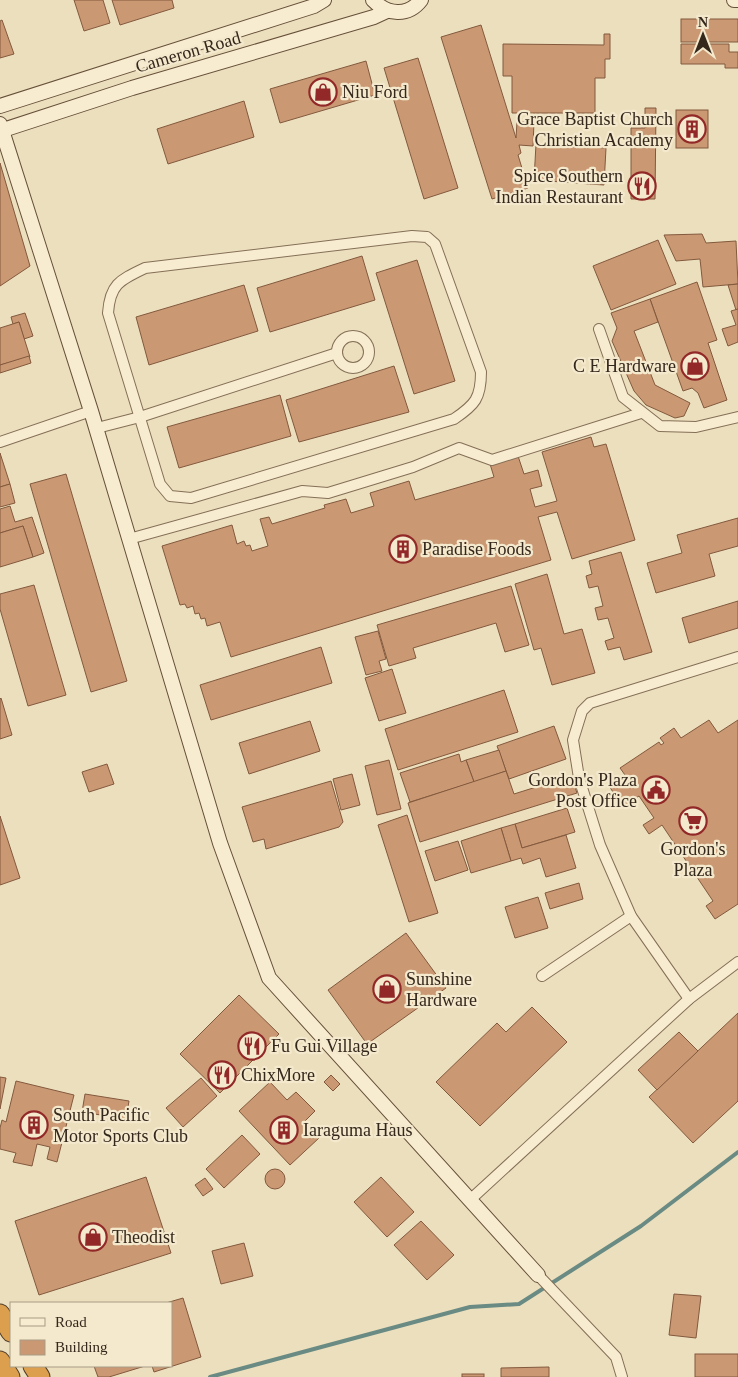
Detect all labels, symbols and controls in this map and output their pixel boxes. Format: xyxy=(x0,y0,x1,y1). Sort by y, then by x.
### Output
north arrow xyxy=(678,10,728,60)
text: N xyxy=(698,15,708,30)
street label: Cameron Road xyxy=(133,27,243,77)
shop icon: Niu Ford xyxy=(308,77,338,107)
place label: Niu Ford xyxy=(342,82,408,102)
place label: Grace Baptist Church Christian Academy xyxy=(517,109,673,150)
building icon: Grace Baptist Church Christian Academy xyxy=(677,114,707,144)
place label: Spice Southern Indian Restaurant xyxy=(496,166,623,207)
restaurant icon: Spice Southern Indian Restaurant xyxy=(627,171,657,201)
shop icon: C E Hardware xyxy=(680,351,710,381)
place label: C E Hardware xyxy=(573,356,676,376)
building icon: Paradise Foods xyxy=(388,534,418,564)
place label: Paradise Foods xyxy=(422,539,532,559)
place label: Gordon's Plaza Post Office xyxy=(528,770,637,811)
public building icon: Gordon's Plaza Post Office xyxy=(641,775,671,805)
supermarket icon: Gordon's Plaza xyxy=(678,806,708,836)
place label: Gordon's Plaza xyxy=(660,839,726,880)
place label: Sunshine Hardware xyxy=(406,969,477,1010)
shop icon: Sunshine Hardware xyxy=(372,974,402,1004)
restaurant icon: Fu Gui Village xyxy=(237,1031,267,1061)
place label: Fu Gui Village xyxy=(271,1036,378,1056)
restaurant icon: ChixMore xyxy=(207,1060,237,1090)
place label: ChixMore xyxy=(241,1065,315,1085)
place label: South Pacific Motor Sports Club xyxy=(53,1105,188,1146)
building icon: South Pacific Motor Sports Club xyxy=(19,1110,49,1140)
building icon: Iaraguma Haus xyxy=(269,1115,299,1145)
place label: Iaraguma Haus xyxy=(303,1120,412,1140)
shop icon: Theodist xyxy=(78,1222,108,1252)
place label: Theodist xyxy=(112,1227,175,1247)
legend xyxy=(10,1302,172,1367)
text: Road xyxy=(55,1314,87,1330)
text: Building xyxy=(55,1339,108,1355)

